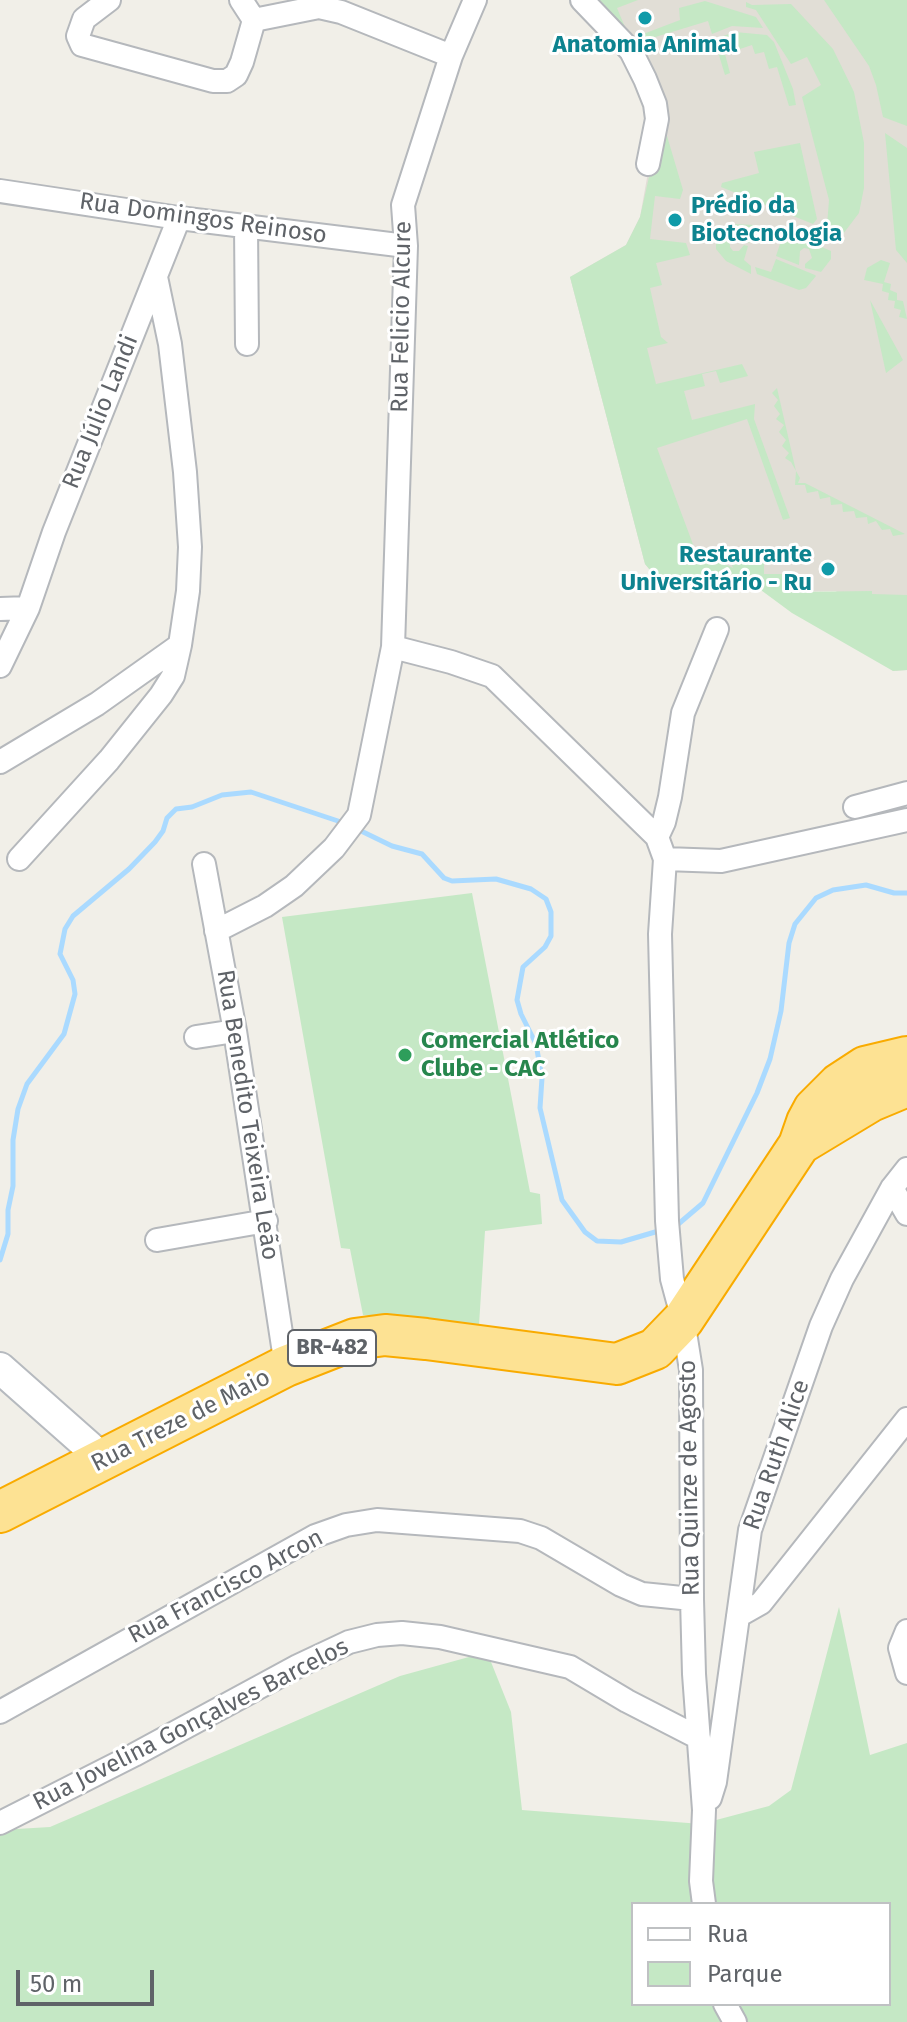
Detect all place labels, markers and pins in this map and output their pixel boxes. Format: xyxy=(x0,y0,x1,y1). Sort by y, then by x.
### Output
marker: Anatomia Animal xyxy=(636,9,654,27)
place label: Anatomia Animal xyxy=(553,31,737,59)
place label: Prédio da Biotecnologia xyxy=(691,192,842,248)
marker: Prédio da Biotecnologia xyxy=(666,211,684,229)
place label: Restaurante Universitário - Ru xyxy=(620,541,812,597)
marker: Restaurante Universitário - Ru xyxy=(819,560,837,578)
place label: Comercial Atlético Clube - CAC xyxy=(421,1027,619,1083)
marker: Comercial Atlético Clube - CAC xyxy=(396,1046,414,1064)

